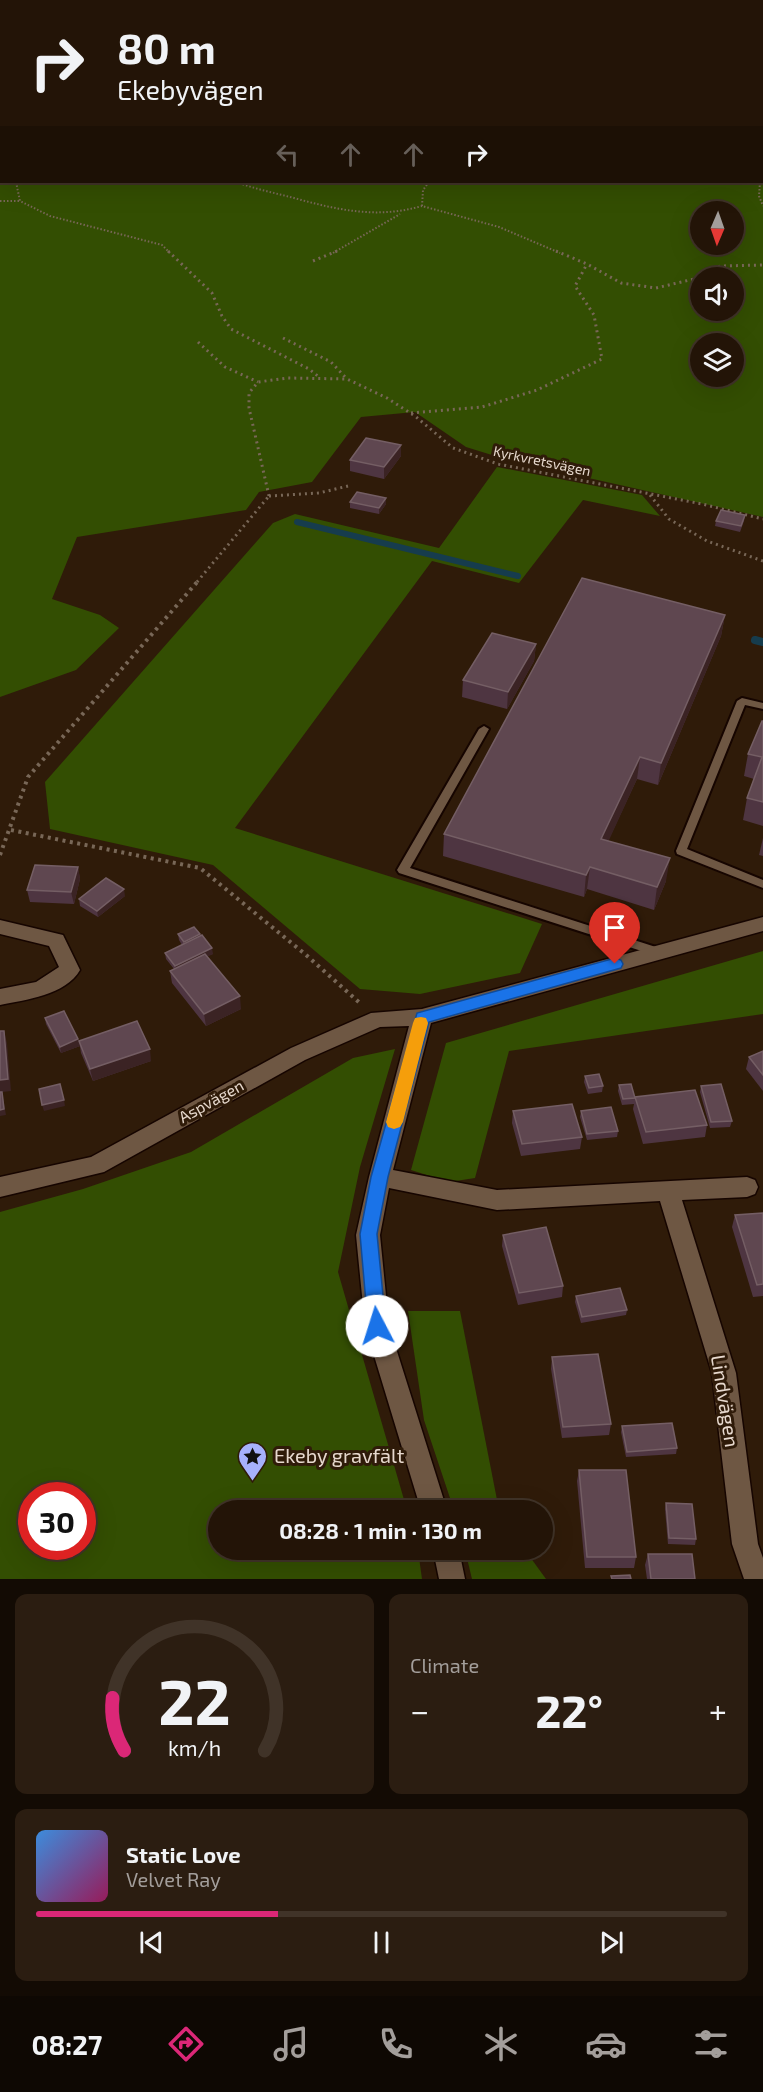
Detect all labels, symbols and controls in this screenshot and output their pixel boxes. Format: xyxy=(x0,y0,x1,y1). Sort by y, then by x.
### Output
text: 80 m xyxy=(117,22,216,72)
icon: right xyxy=(18,24,96,102)
text: Ekebyvägen xyxy=(117,73,264,105)
icon: left xyxy=(271,138,304,171)
icon: ahead xyxy=(334,138,367,171)
icon: ahead xyxy=(397,138,430,171)
icon: right xyxy=(460,138,493,171)
north arrow xyxy=(690,201,744,255)
map controls xyxy=(690,201,744,387)
button: sound xyxy=(690,267,744,321)
button: layers xyxy=(690,333,744,387)
street label: Kyrkvretsvägen xyxy=(492,442,592,479)
pin xyxy=(589,902,640,964)
icon: arrive xyxy=(598,911,631,944)
street label: Aspvägen xyxy=(175,1075,247,1126)
position arrow xyxy=(345,1294,409,1358)
street label: Lindvägen xyxy=(707,1353,745,1449)
place icon: Ekeby gravfält xyxy=(237,1440,269,1482)
place label: Ekeby gravfält xyxy=(274,1443,405,1467)
speed limit sign: 30 xyxy=(18,1482,96,1560)
text: 08:28 · 1 min · 130 m xyxy=(279,1517,482,1543)
text: Climate xyxy=(410,1653,479,1677)
text: 22 xyxy=(158,1663,231,1738)
text: 22° xyxy=(535,1683,603,1737)
text: − xyxy=(410,1690,429,1730)
text: + xyxy=(709,1690,727,1730)
text: km/h xyxy=(168,1735,221,1760)
text: Static Love xyxy=(126,1841,241,1867)
text: Velvet Ray xyxy=(126,1867,221,1891)
icon: previous xyxy=(135,1926,168,1959)
icon: pause xyxy=(365,1926,398,1959)
icon: next xyxy=(595,1926,628,1959)
icon: directions xyxy=(165,2023,207,2065)
icon: music xyxy=(270,2023,312,2065)
icon: phone xyxy=(375,2023,417,2065)
icon: climate xyxy=(480,2023,522,2065)
icon: car xyxy=(585,2023,627,2065)
icon: filters xyxy=(690,2023,732,2065)
text: 08:27 xyxy=(31,2028,102,2060)

